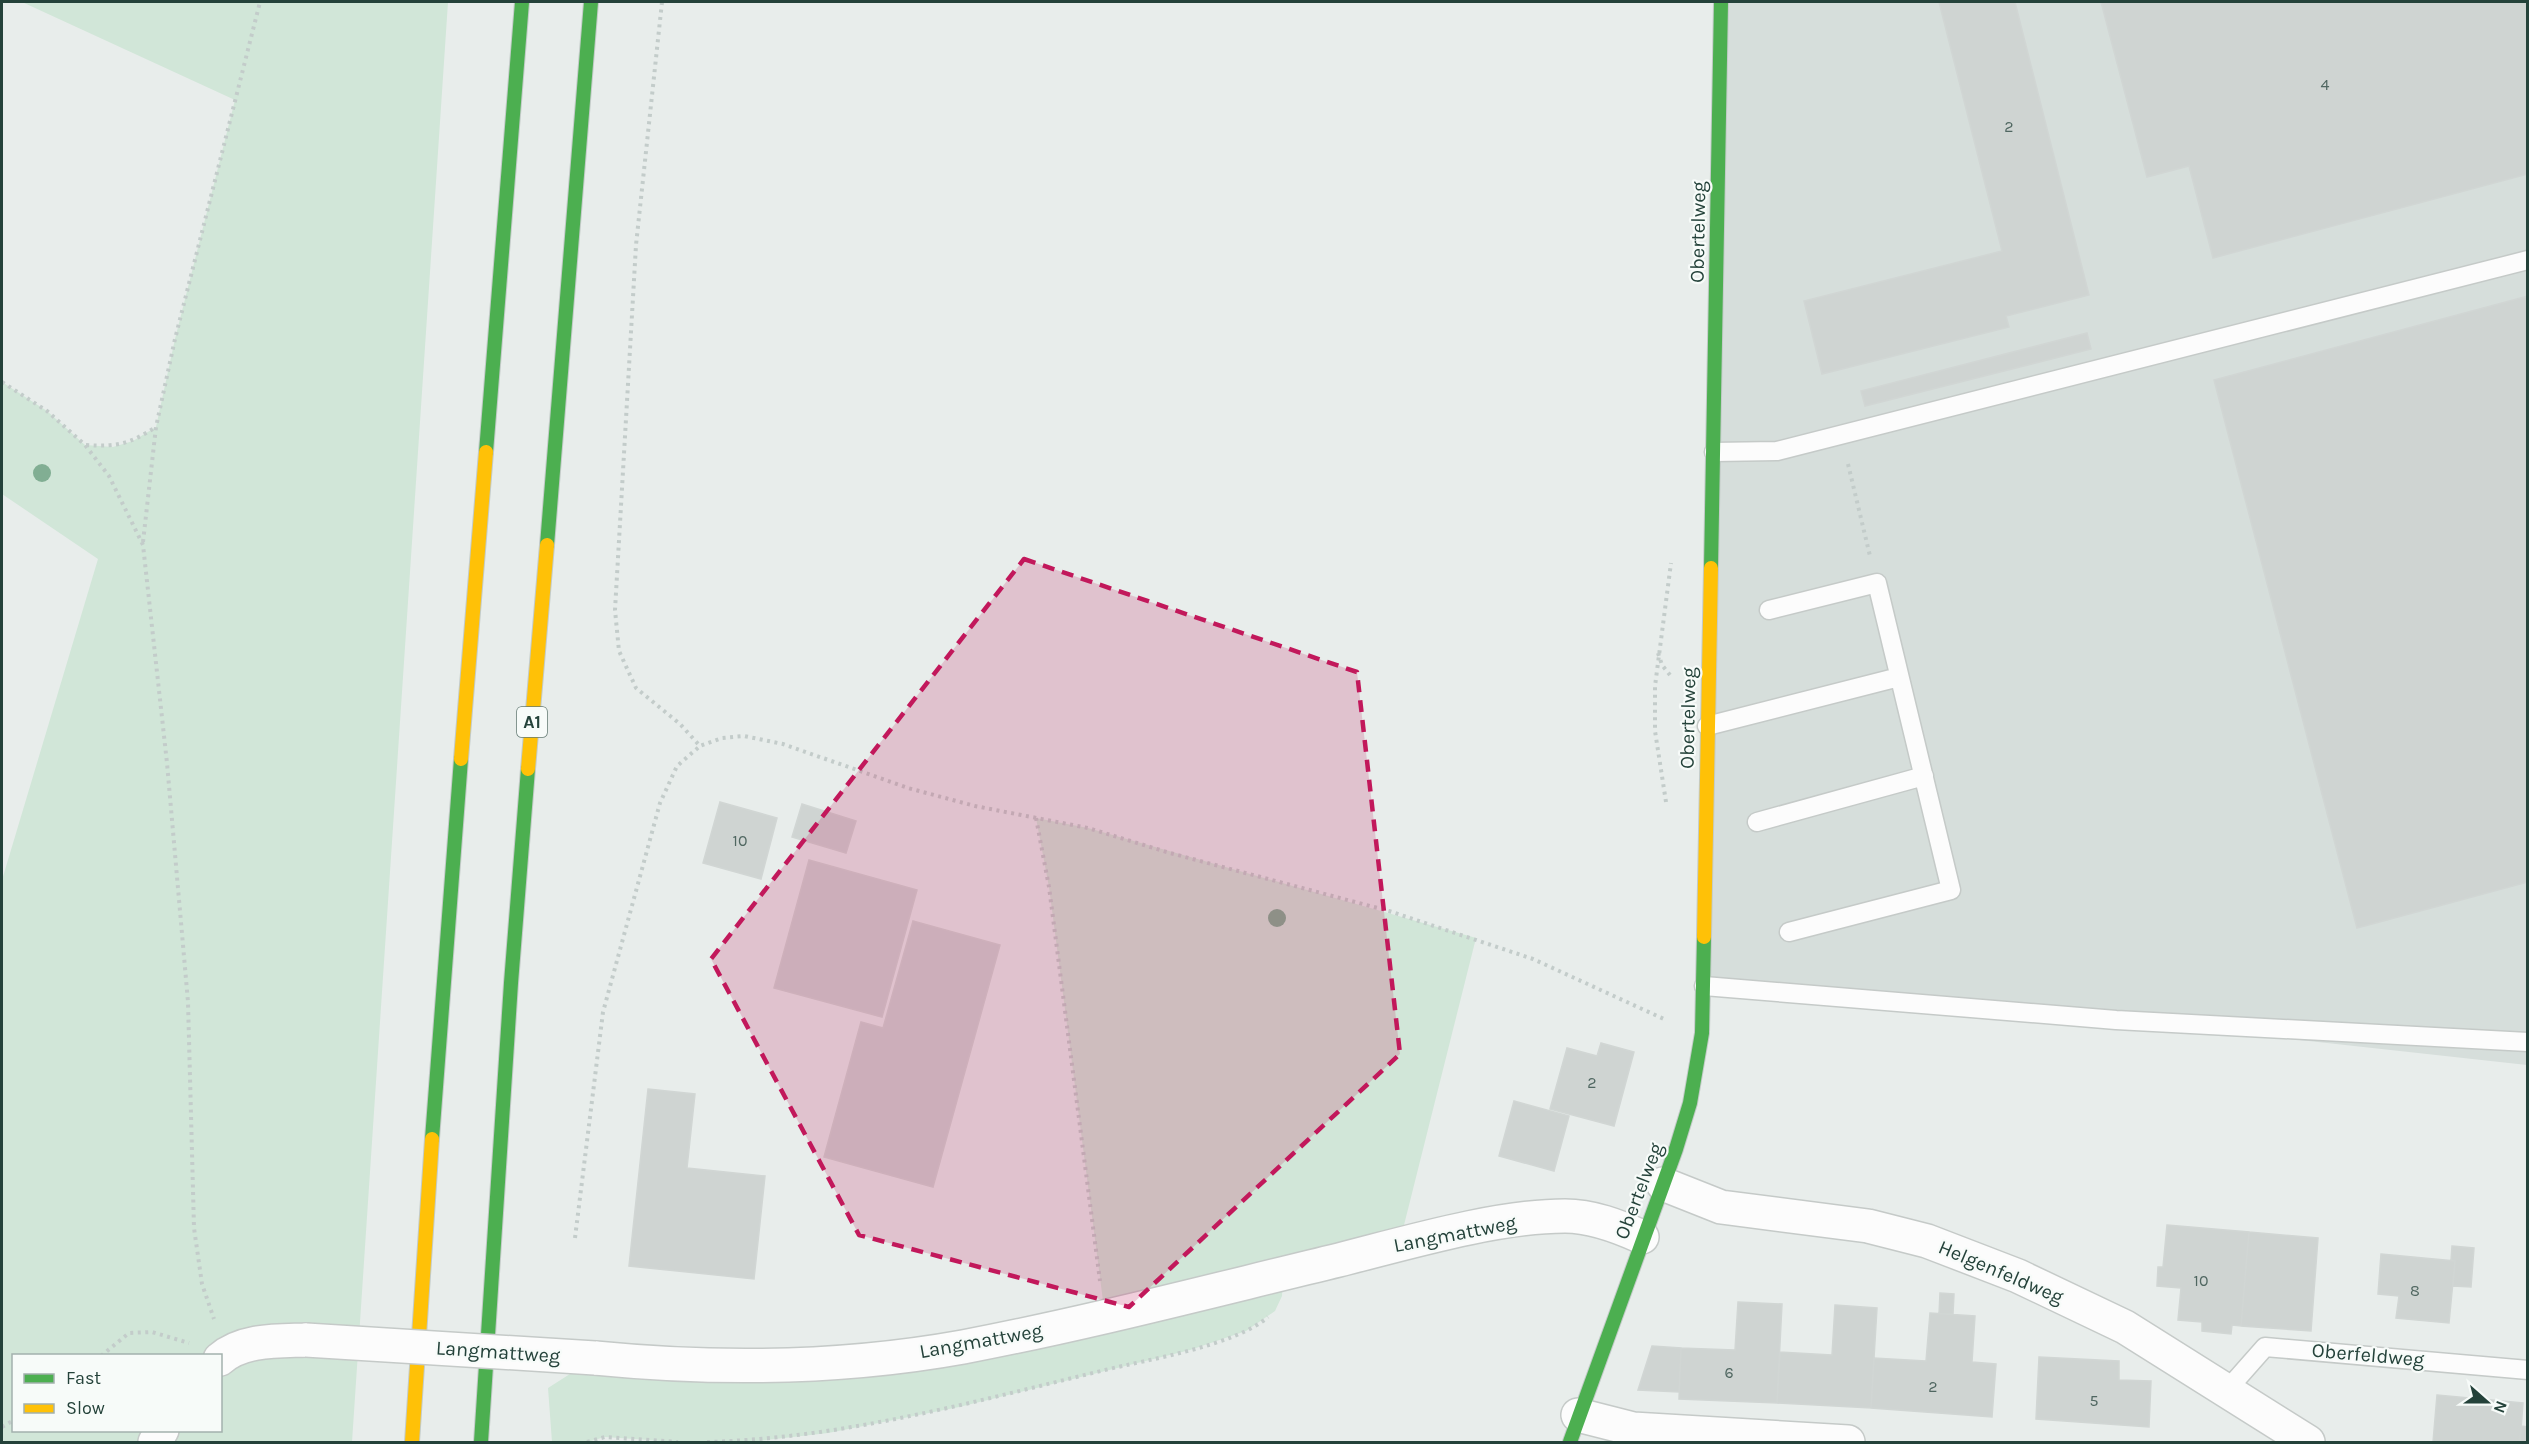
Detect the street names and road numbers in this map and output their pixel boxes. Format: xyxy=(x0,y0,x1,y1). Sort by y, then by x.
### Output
street label: Obertelweg xyxy=(1686,181,1710,283)
street label: Obertelweg xyxy=(1676,667,1700,769)
road number: A1 xyxy=(517,707,547,737)
street label: Obertelweg xyxy=(1610,1139,1668,1243)
street label: Langmattweg xyxy=(1392,1211,1518,1257)
street label: Helgenfeldweg xyxy=(1935,1235,2067,1309)
street label: Langmattweg xyxy=(918,1319,1044,1363)
street label: Langmattweg xyxy=(435,1336,561,1368)
street label: Oberfeldweg xyxy=(2311,1339,2425,1371)

